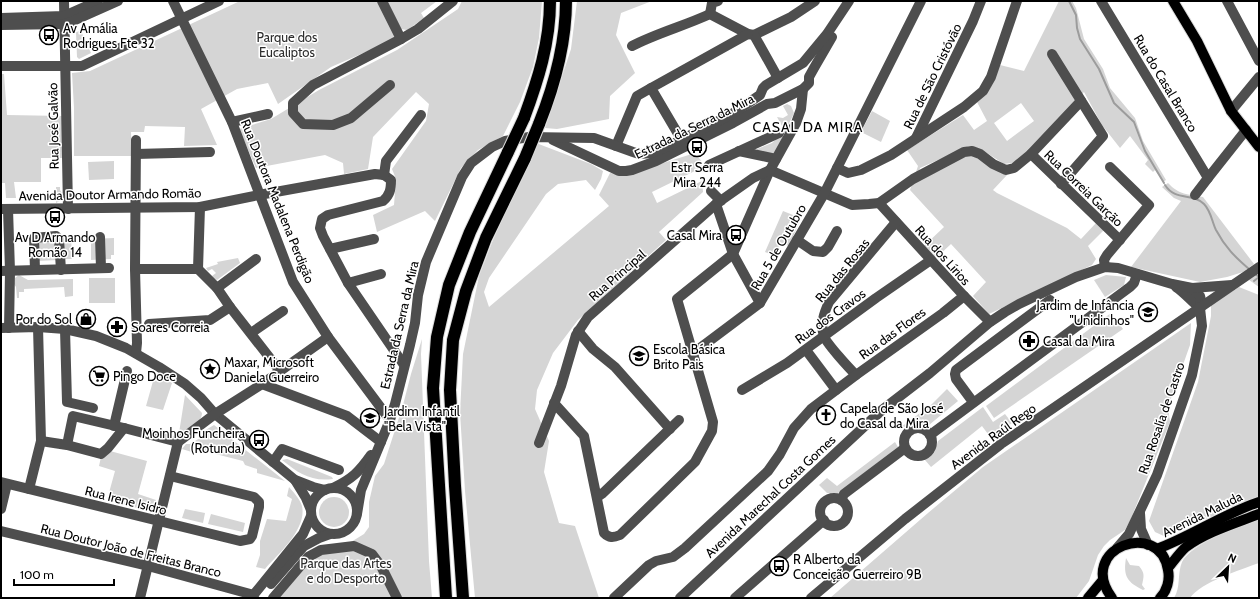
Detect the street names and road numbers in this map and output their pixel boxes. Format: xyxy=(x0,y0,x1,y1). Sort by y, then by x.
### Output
street label: Rua de São Cristóvão xyxy=(899,21,965,131)
street label: Rua do Casal Branco xyxy=(1131,31,1201,135)
street label: Rua José Galvão xyxy=(44,83,62,169)
street label: Estrada da Serra da Mira xyxy=(631,90,757,162)
street label: Rua Doutora Madalena Perdigão xyxy=(238,117,318,285)
street label: Rua Correia Garção xyxy=(1041,146,1127,230)
street label: Avenida Doutor Armando Romão xyxy=(19,184,201,204)
street label: Rua 5 de Outubro xyxy=(747,201,809,293)
street label: Rua dos Lírios xyxy=(912,222,974,289)
street label: Rua das Rosas xyxy=(811,235,873,305)
street label: Rua Principal xyxy=(585,246,649,304)
street label: Estrada da Serra da Mira xyxy=(376,259,422,391)
street label: Rua dos Cravos xyxy=(792,285,869,347)
street label: Rua das Flores xyxy=(856,303,929,363)
street label: Rua Rosalía de Castro xyxy=(1134,360,1188,476)
street label: Avenida Raúl Rego xyxy=(947,400,1039,472)
street label: Avenida Marechal Costa Gomes xyxy=(701,431,839,561)
street label: Rua Irene Isidro xyxy=(83,482,169,518)
street label: Avenida Maluda xyxy=(1159,487,1245,540)
street label: Rua Doutor João de Freitas Branco xyxy=(39,520,223,580)

